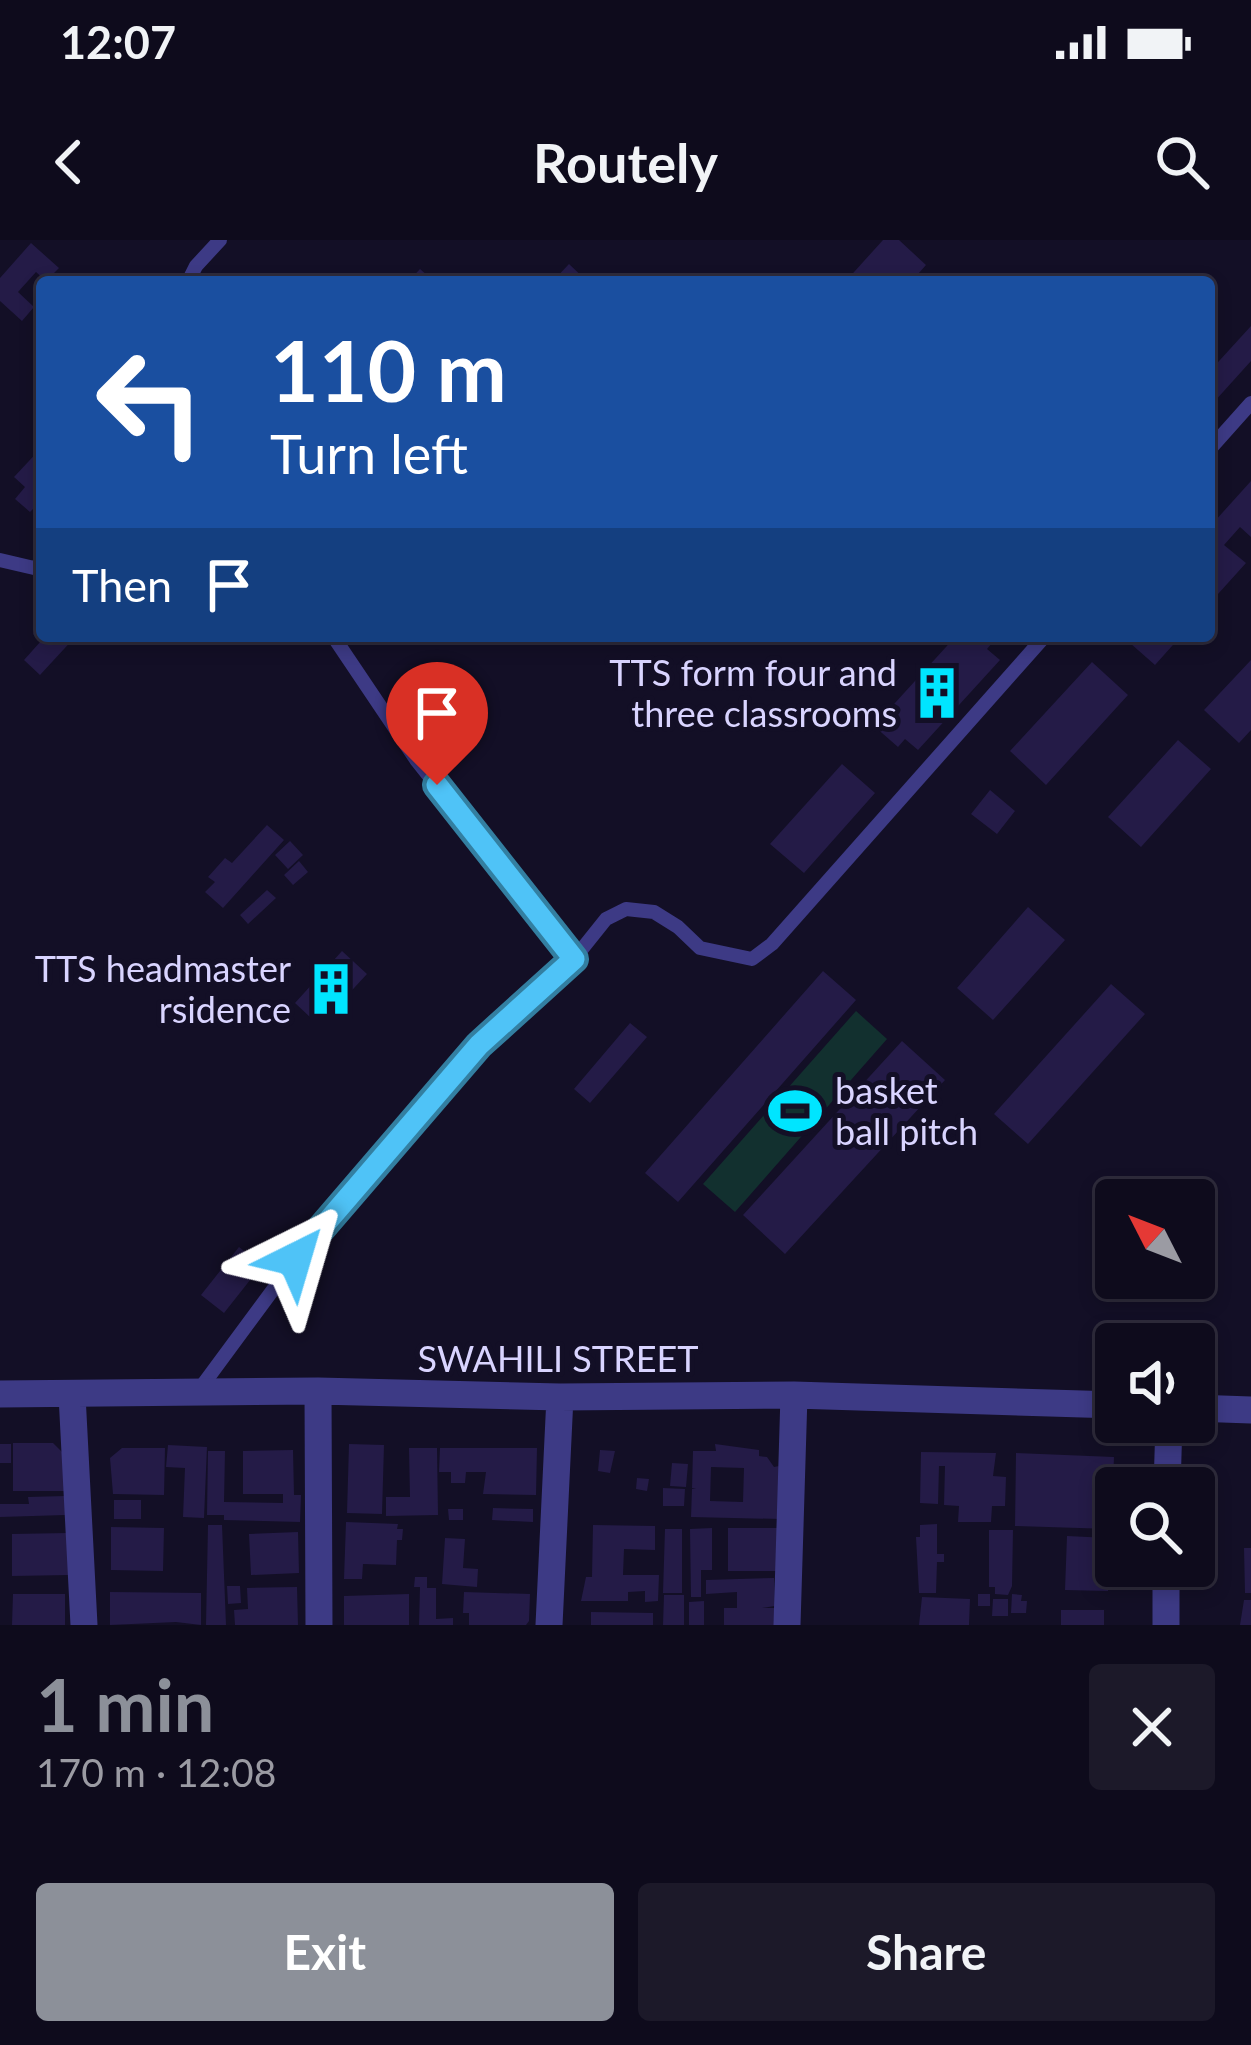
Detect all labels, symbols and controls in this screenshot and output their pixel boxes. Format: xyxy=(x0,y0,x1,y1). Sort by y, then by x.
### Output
text: 12:07 xyxy=(60,15,176,69)
icon: back xyxy=(36,129,102,195)
icon: search xyxy=(1149,129,1215,195)
text: Routely xyxy=(533,130,718,195)
text: 110 m xyxy=(270,319,507,420)
icon: left xyxy=(72,324,228,480)
text: Turn left xyxy=(270,421,468,486)
icon: arrive xyxy=(196,552,262,618)
text: Then xyxy=(72,558,172,612)
place label: TTS form four and three classrooms xyxy=(609,650,897,735)
pin xyxy=(386,662,488,785)
building icon: TTS form four and three classrooms xyxy=(908,664,966,722)
icon: arrive xyxy=(404,680,470,746)
place label: TTS headmaster rsidence xyxy=(35,946,291,1031)
building icon: TTS headmaster rsidence xyxy=(302,960,360,1018)
place label: basket ball pitch xyxy=(835,1068,978,1153)
sports icon: basket ball pitch xyxy=(766,1082,824,1140)
north arrow xyxy=(1095,1179,1215,1299)
map controls xyxy=(1095,1179,1215,1587)
position arrow xyxy=(232,1196,358,1322)
button: sound xyxy=(1095,1323,1215,1443)
street label: SWAHILI STREET xyxy=(417,1336,699,1380)
button: search xyxy=(1095,1467,1215,1587)
text: 1 min xyxy=(36,1661,214,1747)
button: close xyxy=(1089,1664,1215,1790)
text: 170 m · 12:08 xyxy=(36,1749,276,1795)
button: Exit xyxy=(36,1883,614,2021)
button: Share xyxy=(638,1883,1215,2021)

